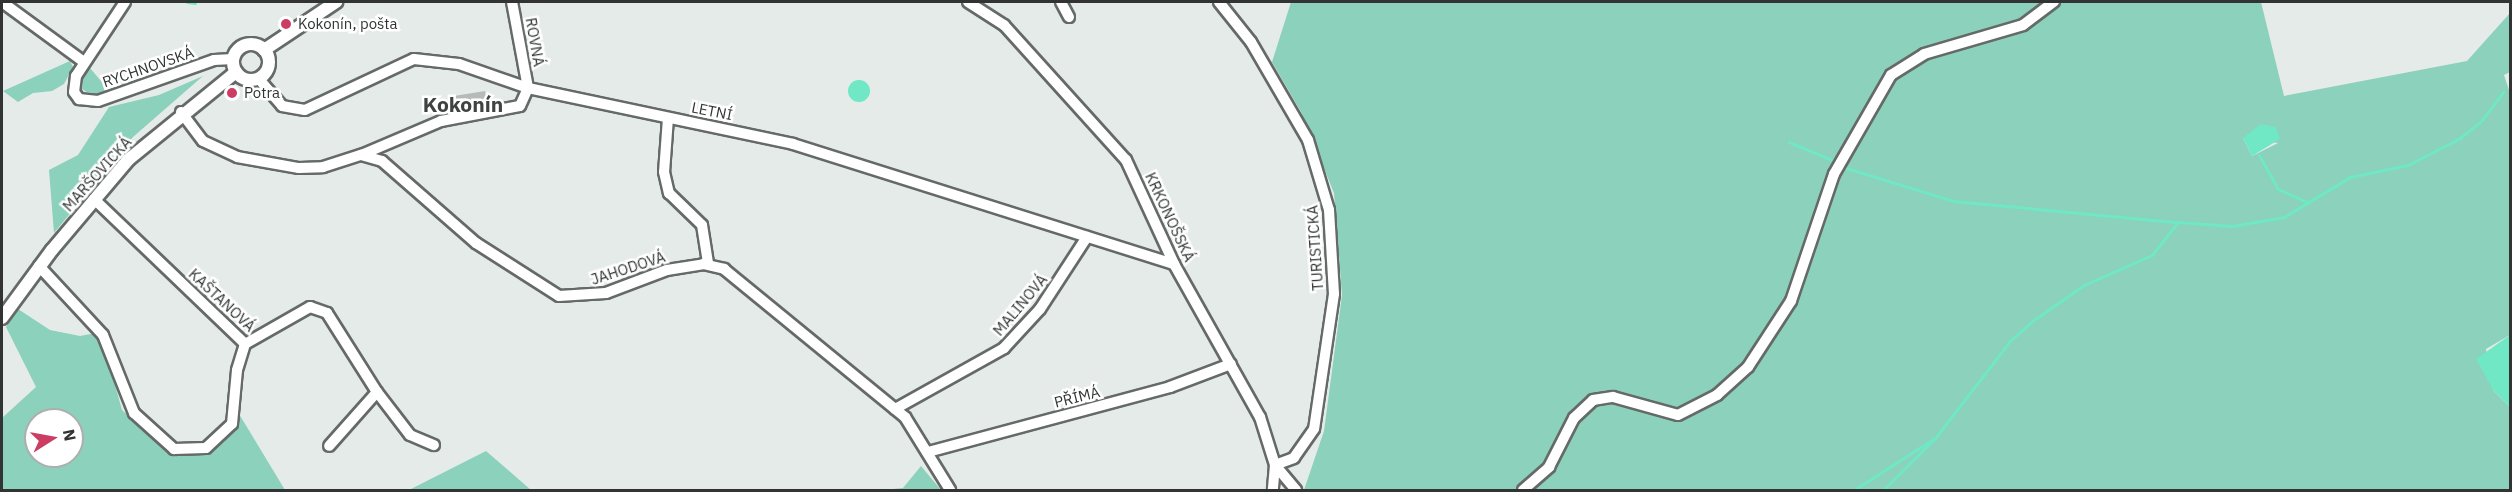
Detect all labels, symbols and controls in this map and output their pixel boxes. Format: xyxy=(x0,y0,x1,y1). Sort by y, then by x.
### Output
place label: Kokonín, pošta xyxy=(298,15,398,33)
street label: ROVNÁ xyxy=(522,16,548,68)
marker: Kokonín, pošta xyxy=(279,17,293,31)
street label: RYCHNOVSKÁ xyxy=(100,43,196,91)
place label: Potra xyxy=(244,84,280,102)
marker: Potra xyxy=(225,86,239,100)
district label: Kokonín xyxy=(423,91,503,117)
street label: LETNÍ xyxy=(690,98,734,124)
street label: MARŠOVICKÁ xyxy=(59,133,135,215)
street label: KRKONOŠSKÁ xyxy=(1141,169,1199,265)
street label: TURISTICKÁ xyxy=(1303,205,1327,291)
street label: JAHODOVÁ xyxy=(589,248,667,288)
street label: KAŠTANOVÁ xyxy=(185,265,259,335)
street label: MALINOVÁ xyxy=(989,271,1051,339)
street label: PŘÍMÁ xyxy=(1052,383,1102,411)
north arrow xyxy=(24,408,84,468)
text: N xyxy=(59,427,81,443)

